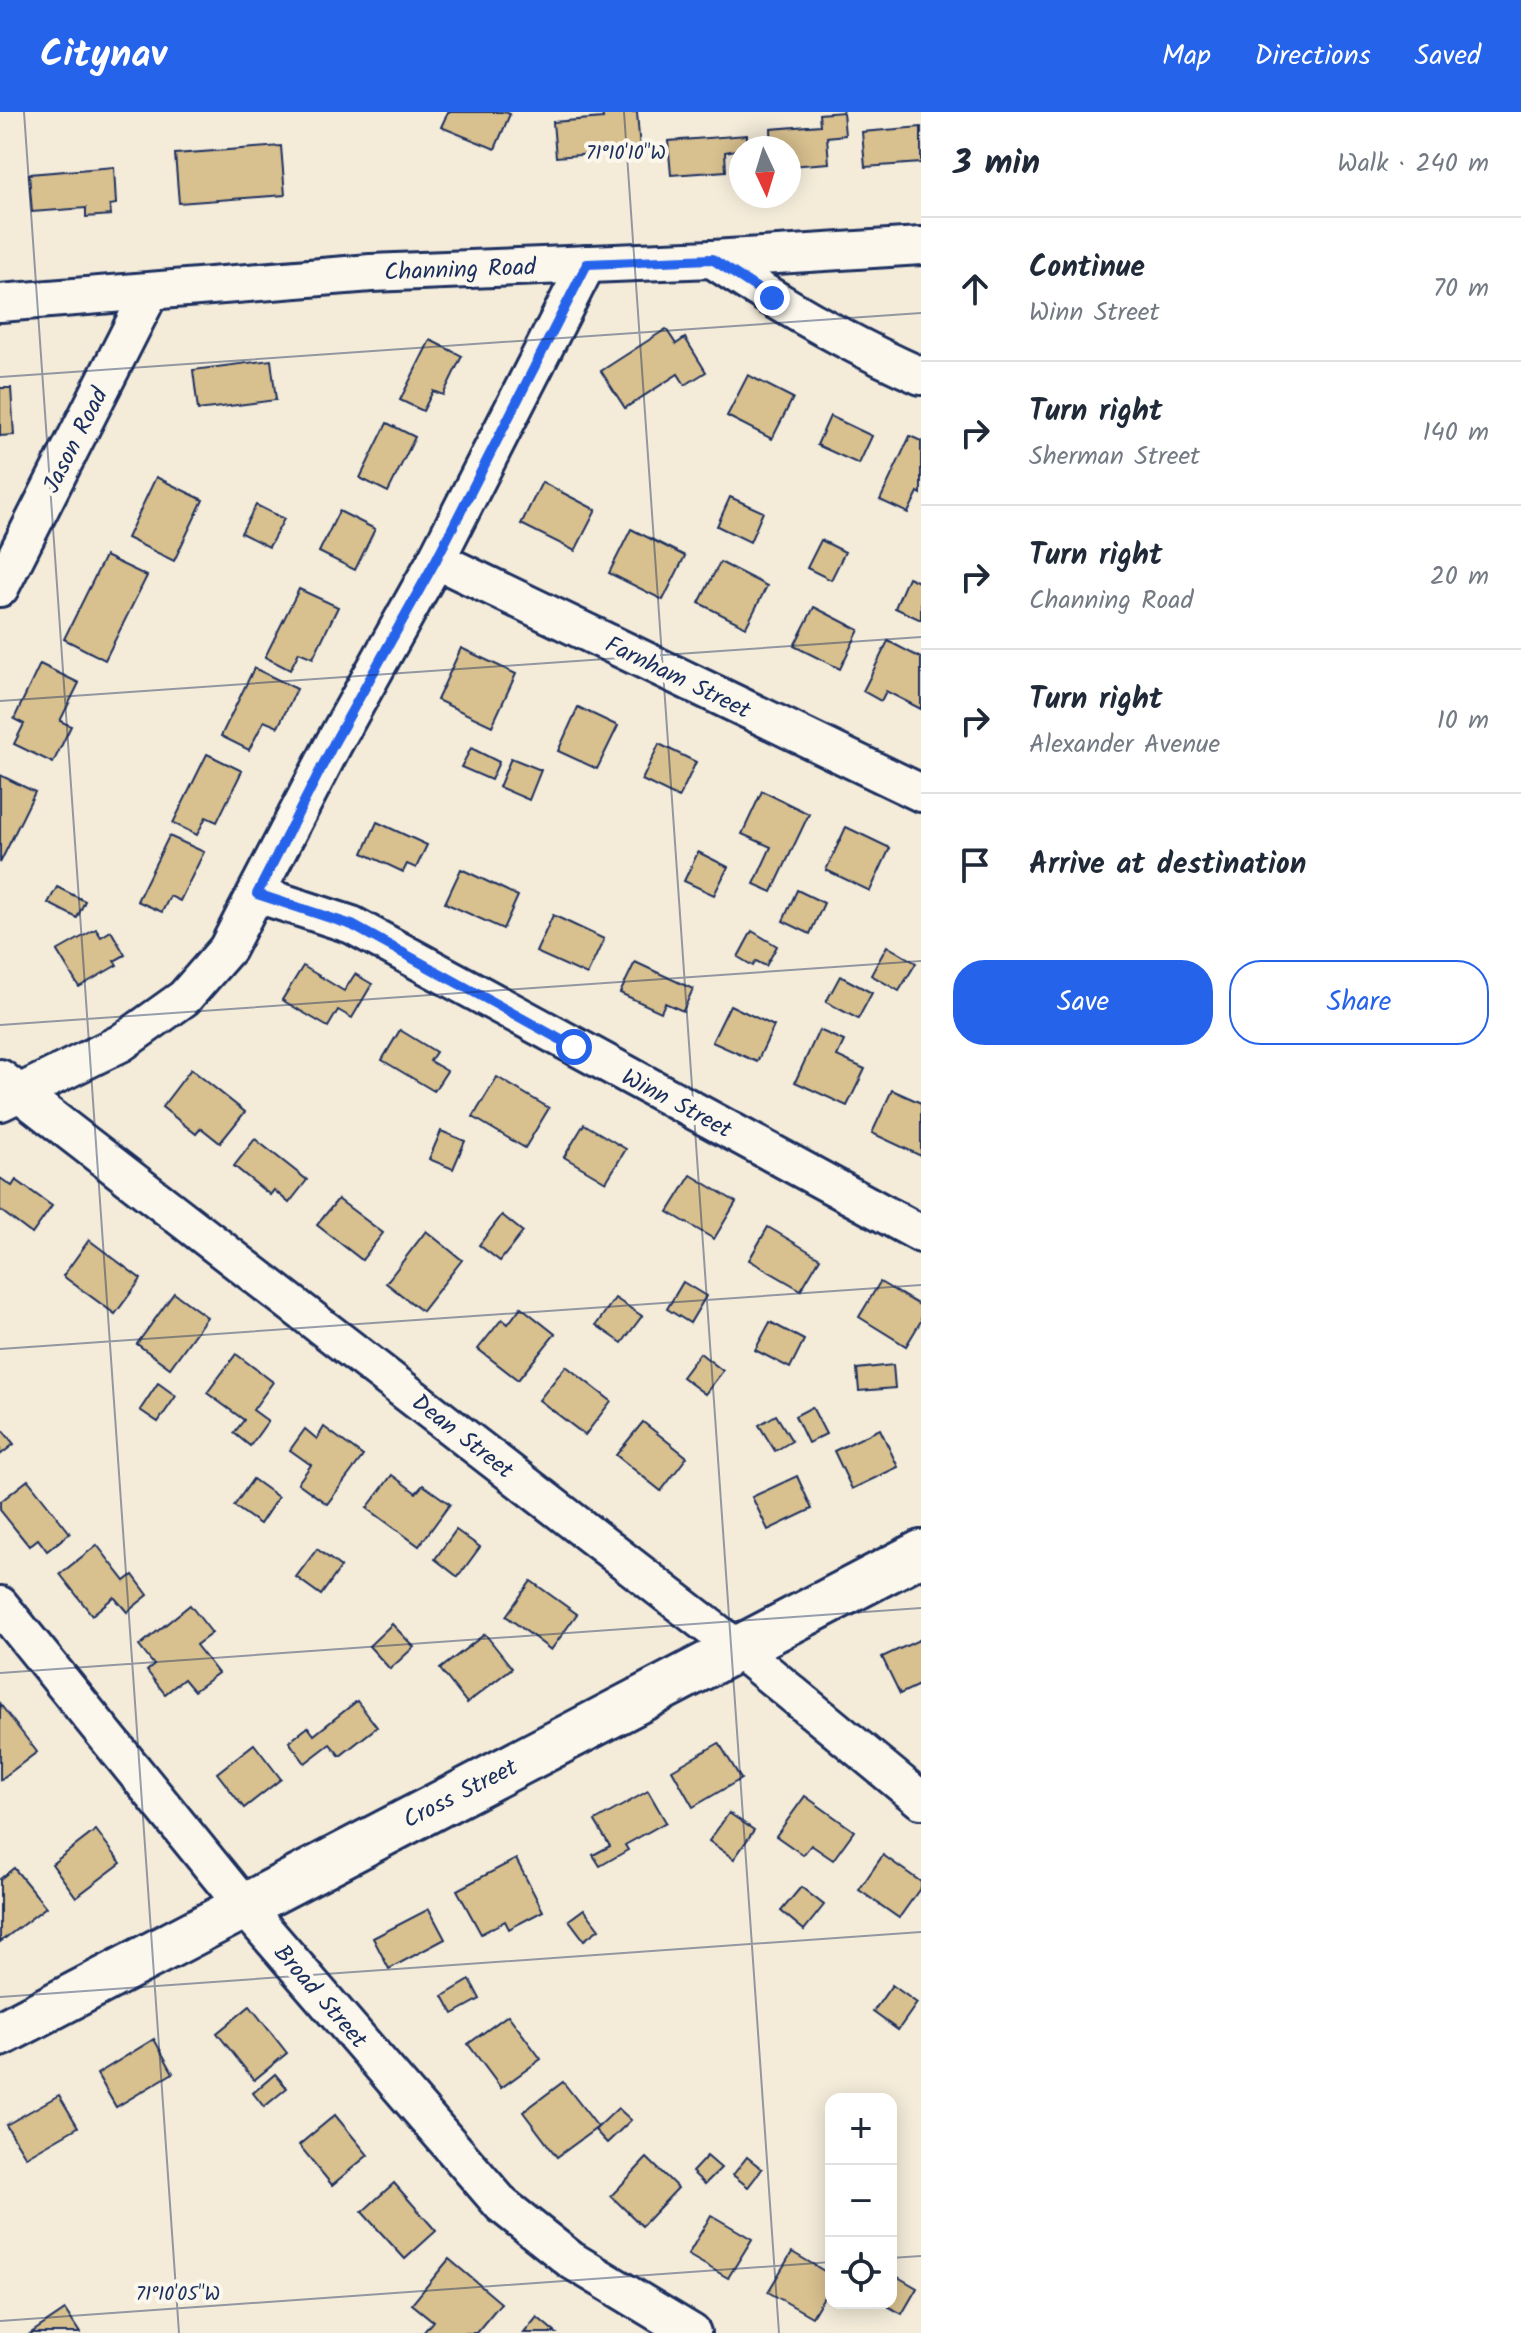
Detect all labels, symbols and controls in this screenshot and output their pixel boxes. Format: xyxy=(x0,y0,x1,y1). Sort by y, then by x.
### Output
text: Citynav xyxy=(40,26,167,86)
text: Map xyxy=(1162,34,1211,79)
text: Directions xyxy=(1255,34,1371,79)
text: Saved xyxy=(1415,34,1481,79)
north arrow xyxy=(729,136,801,208)
text: 3 min xyxy=(953,137,1040,191)
text: 71°10'10"W xyxy=(586,138,666,170)
text: Walk · 240 m xyxy=(1337,143,1489,185)
text: Continue xyxy=(1029,244,1145,292)
street label: Channing Road xyxy=(384,248,538,293)
icon: ahead xyxy=(953,267,997,311)
text: 70 m xyxy=(1433,268,1489,310)
route end xyxy=(754,280,790,316)
text: Winn Street xyxy=(1029,292,1160,334)
street label: Jason Road xyxy=(33,380,120,500)
text: Turn right xyxy=(1029,388,1162,436)
icon: right xyxy=(953,411,997,455)
text: 140 m xyxy=(1422,412,1489,454)
text: Sherman Street xyxy=(1029,436,1200,478)
text: Turn right xyxy=(1029,532,1162,580)
icon: right xyxy=(953,555,997,599)
text: 20 m xyxy=(1430,556,1489,598)
text: Channing Road xyxy=(1029,580,1193,622)
street label: Farnham Street xyxy=(598,626,758,731)
text: Turn right xyxy=(1029,676,1162,724)
icon: right xyxy=(953,699,997,743)
text: 10 m xyxy=(1437,700,1489,742)
text: Alexander Avenue xyxy=(1029,724,1220,766)
text: Arrive at destination xyxy=(1029,841,1306,889)
icon: arrive xyxy=(953,843,997,887)
button: Save xyxy=(953,960,1213,1045)
button: Share xyxy=(1229,960,1489,1045)
route start xyxy=(556,1029,592,1065)
street label: Winn Street xyxy=(614,1059,739,1150)
street label: Dean Street xyxy=(402,1385,522,1490)
street label: Cross Street xyxy=(397,1748,525,1840)
street label: Broad Street xyxy=(263,1936,377,2059)
map controls xyxy=(825,2093,897,2309)
button: + xyxy=(825,2093,897,2165)
button: − xyxy=(825,2165,897,2237)
button: locate xyxy=(825,2237,897,2309)
text: 71°10'05"W xyxy=(136,2279,220,2311)

